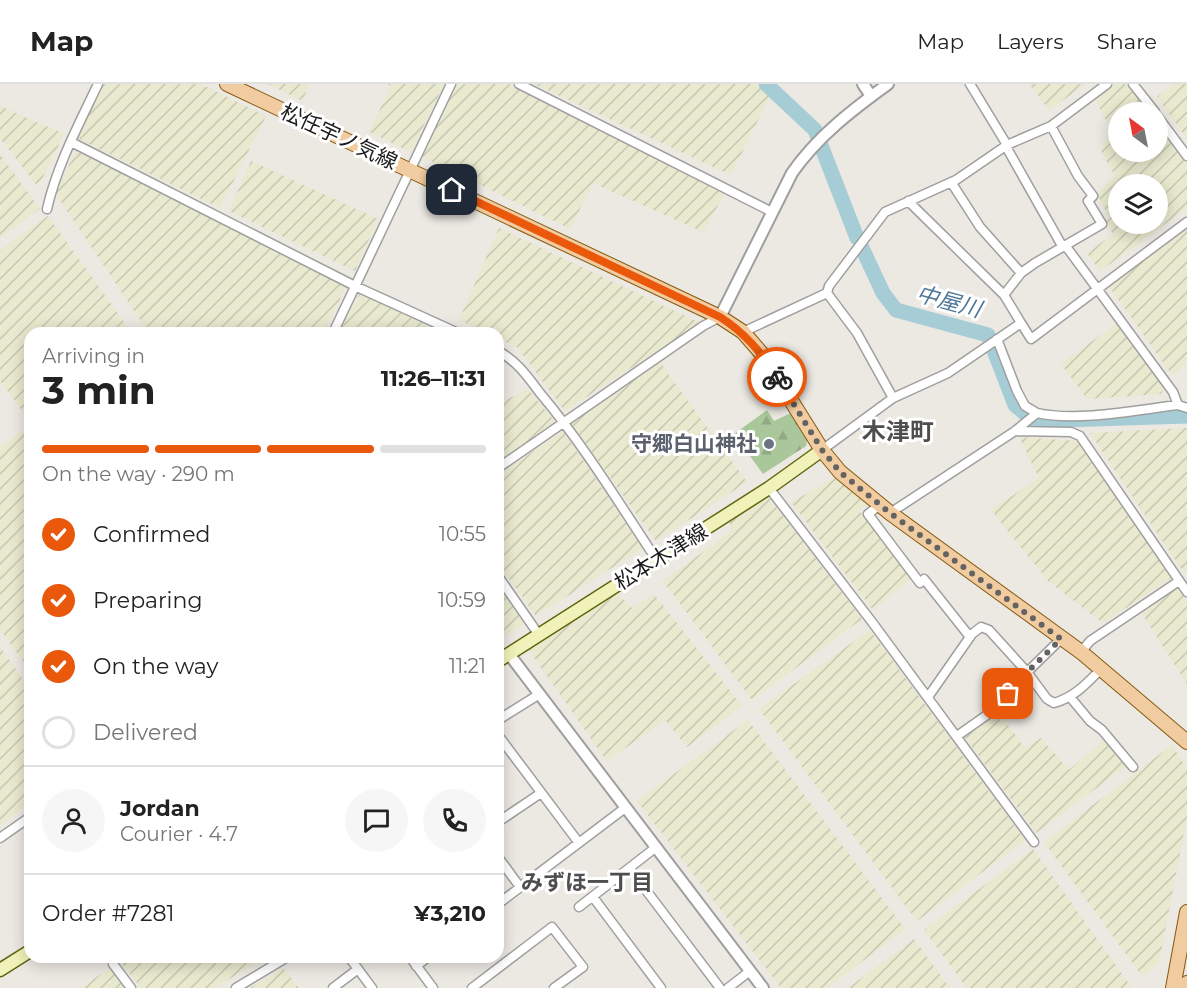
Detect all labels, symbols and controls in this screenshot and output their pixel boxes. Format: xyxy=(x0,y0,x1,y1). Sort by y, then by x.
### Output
text: Map xyxy=(30,24,93,58)
text: Map xyxy=(917,29,964,54)
text: Layers xyxy=(997,29,1064,54)
text: Share xyxy=(1097,29,1157,54)
street label: 松任宇ノ気線 xyxy=(277,99,402,175)
north arrow xyxy=(1108,102,1168,162)
map controls xyxy=(1108,102,1168,234)
pin xyxy=(426,164,477,215)
icon: home xyxy=(435,173,468,206)
button: layers xyxy=(1108,174,1168,234)
water label: 中屋川 xyxy=(913,280,986,324)
text: Arriving in xyxy=(42,344,145,368)
courier xyxy=(747,347,807,407)
icon: bike xyxy=(761,361,794,394)
text: 11:26–11:31 xyxy=(381,365,486,392)
text: 3 min xyxy=(42,366,156,414)
district label: 木津町 xyxy=(862,417,934,446)
place label: 守郷白山神社 xyxy=(631,431,757,456)
marker: 守郷白山神社 xyxy=(762,437,776,451)
text: On the way · 290 m xyxy=(42,462,235,486)
icon: check xyxy=(42,518,75,551)
street label: 松本木津線 xyxy=(610,518,712,595)
text: Confirmed xyxy=(93,521,210,548)
text: 10:55 xyxy=(439,522,486,546)
icon: check xyxy=(42,584,75,617)
text: Preparing xyxy=(93,587,202,614)
text: 10:59 xyxy=(438,588,486,612)
icon: check xyxy=(42,650,75,683)
text: On the way xyxy=(93,653,218,680)
text: 11:21 xyxy=(449,654,486,678)
pin xyxy=(982,668,1033,719)
icon: bag xyxy=(991,677,1024,710)
text: Delivered xyxy=(93,719,198,746)
button: person xyxy=(42,789,105,852)
button: chat xyxy=(345,789,408,852)
button: phone xyxy=(423,789,486,852)
text: Jordan xyxy=(120,795,200,822)
text: Courier · 4.7 xyxy=(120,822,238,846)
district label: みずほ一丁目 xyxy=(521,869,653,896)
text: Order #7281 xyxy=(42,900,175,927)
text: ¥3,210 xyxy=(414,900,486,927)

